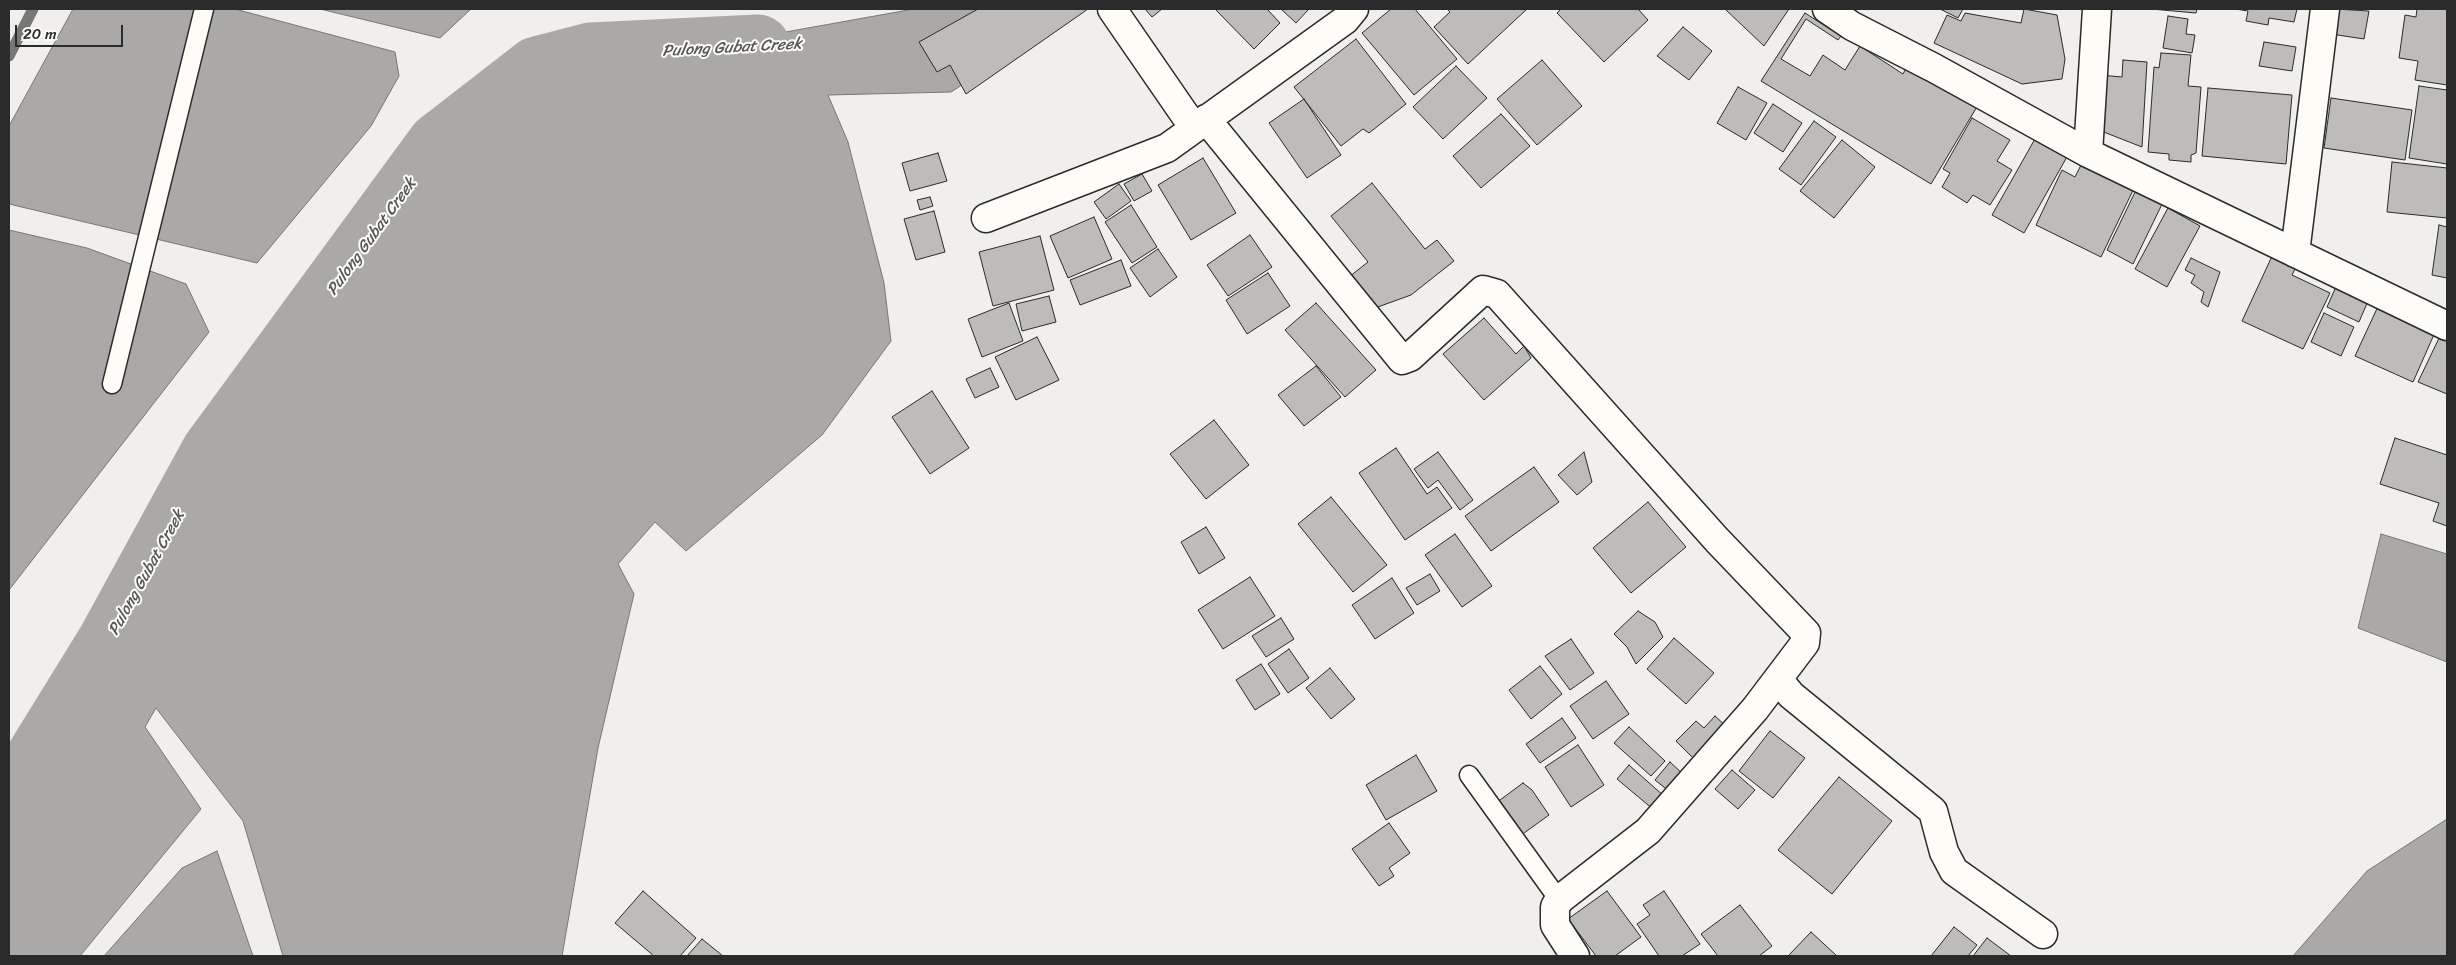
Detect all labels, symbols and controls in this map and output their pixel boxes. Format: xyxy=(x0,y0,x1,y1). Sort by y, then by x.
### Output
scale bar xyxy=(18,15,125,47)
text: 20 m xyxy=(23,21,57,47)
water label: Pulong Gubat Creek xyxy=(662,35,802,61)
water label: Pulong Gubat Creek xyxy=(323,175,421,299)
water label: Pulong Gubat Creek xyxy=(105,507,189,639)

